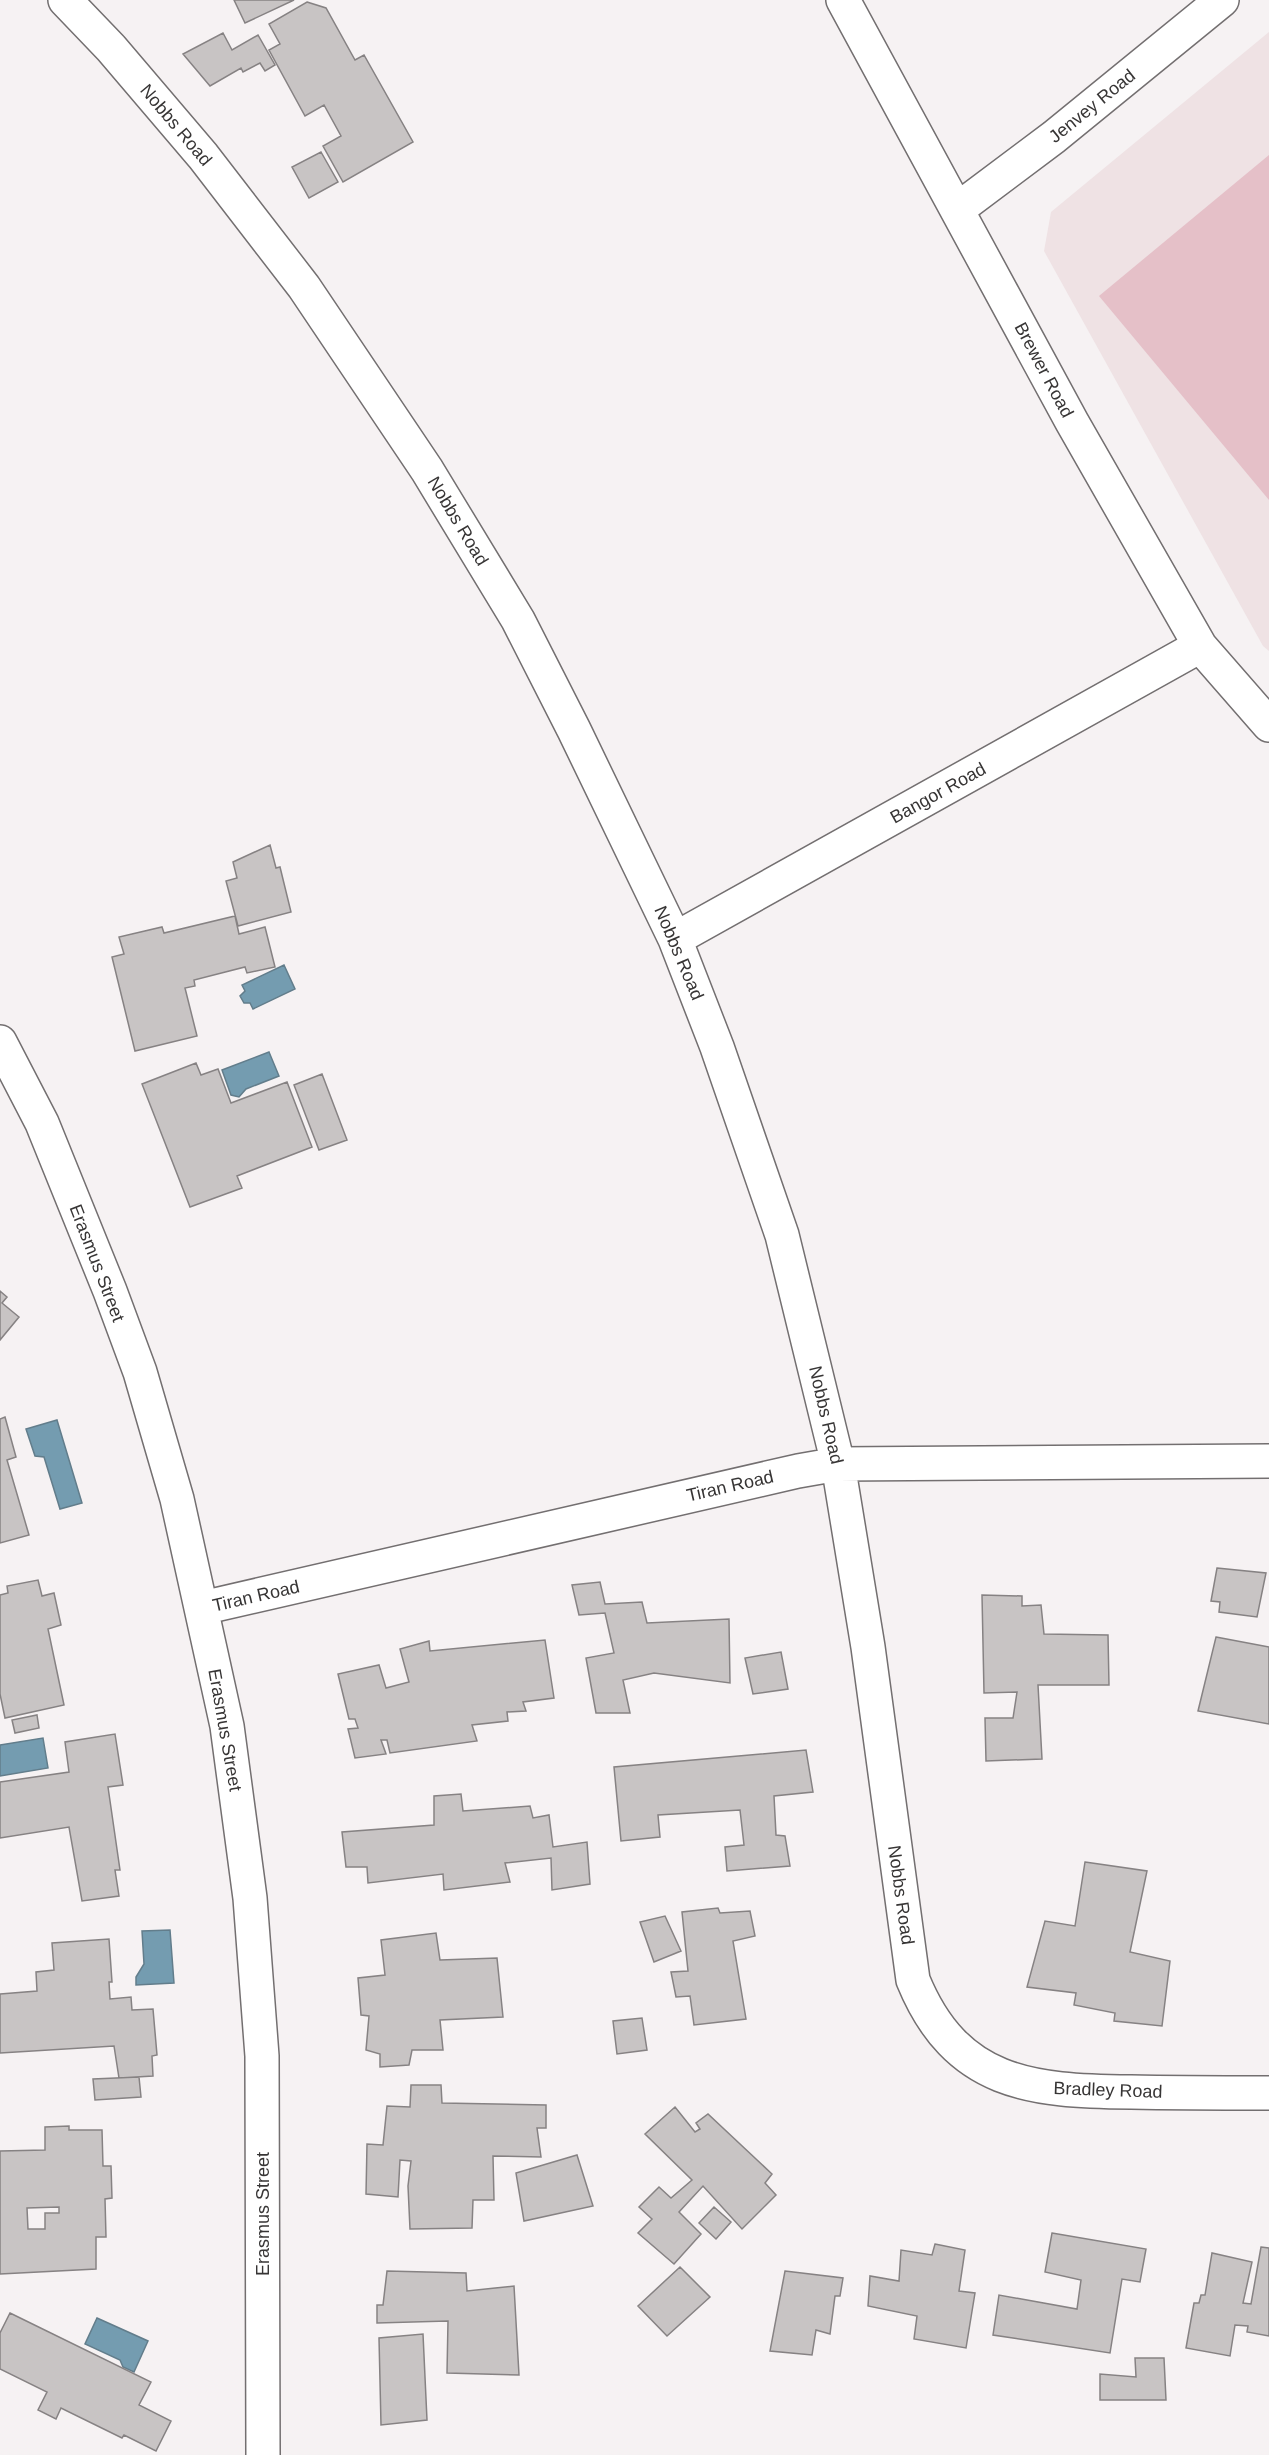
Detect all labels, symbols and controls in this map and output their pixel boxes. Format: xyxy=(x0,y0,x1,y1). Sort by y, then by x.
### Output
street label: Jenvey Road xyxy=(1045,65,1139,147)
street label: Nobbs Road xyxy=(136,80,216,170)
street label: Brewer Road xyxy=(1011,319,1077,421)
street label: Nobbs Road xyxy=(424,473,492,569)
street label: Bangor Road xyxy=(887,759,989,827)
street label: Nobbs Road xyxy=(650,903,708,1003)
street label: Erasmus Street xyxy=(65,1202,129,1324)
street label: Nobbs Road xyxy=(805,1364,847,1466)
street label: Tiran Road xyxy=(685,1466,775,1506)
street label: Tiran Road xyxy=(211,1576,301,1616)
street label: Erasmus Street xyxy=(204,1667,246,1793)
street label: Nobbs Road xyxy=(884,1844,918,1946)
street label: Bradley Road xyxy=(1053,2078,1163,2102)
street label: Erasmus Street xyxy=(253,2152,273,2276)

